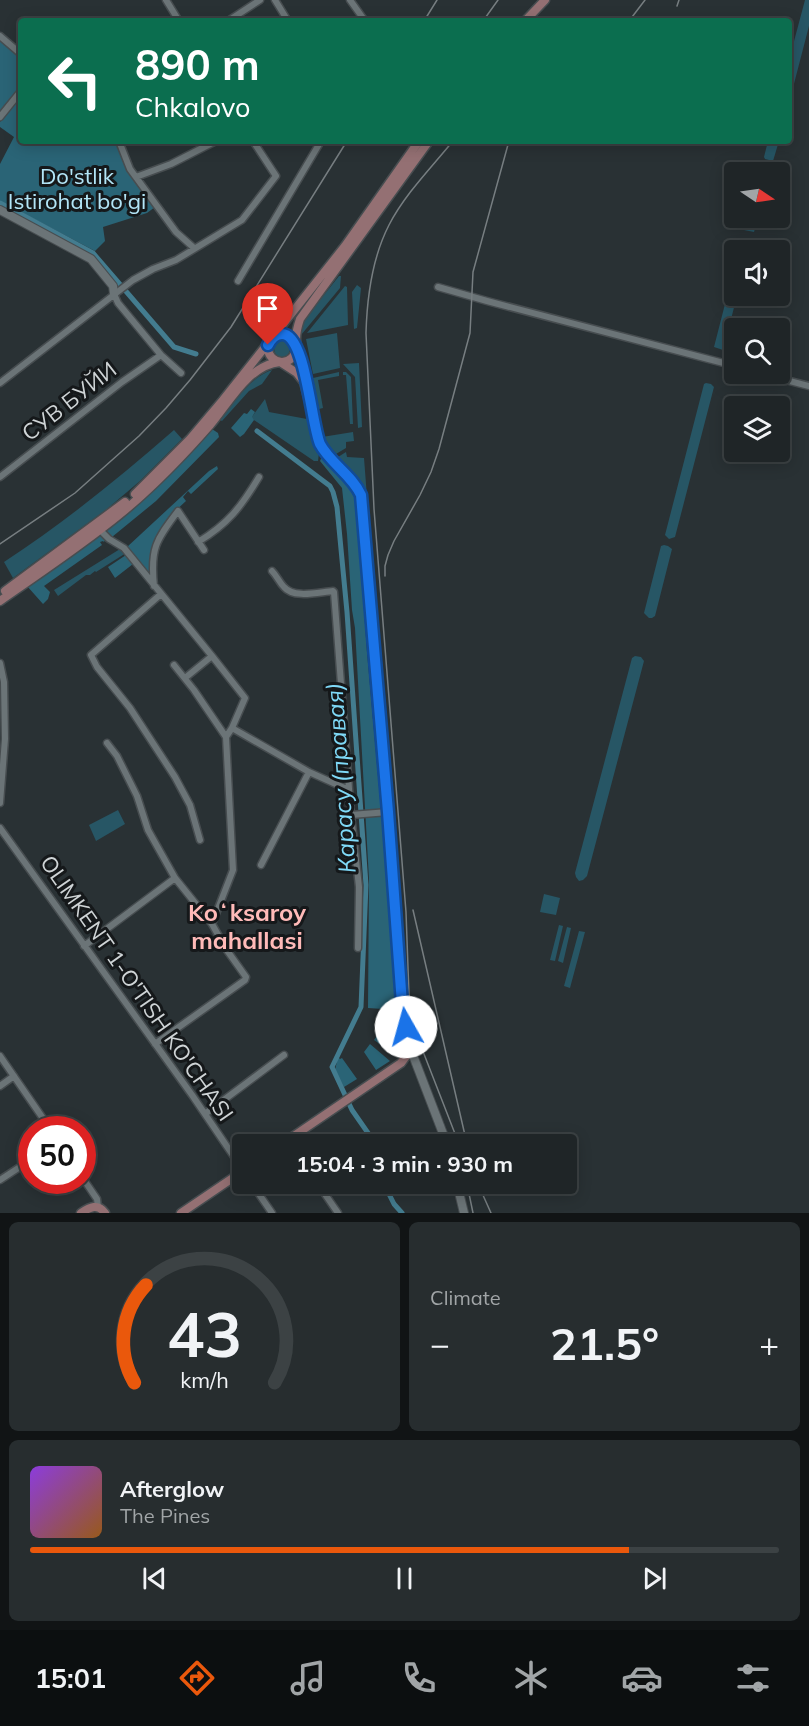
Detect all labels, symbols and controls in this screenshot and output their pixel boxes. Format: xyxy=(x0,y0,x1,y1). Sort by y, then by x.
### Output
text: 890 m xyxy=(135,38,260,91)
icon: left xyxy=(36,42,114,120)
text: Chkalovo xyxy=(135,90,250,124)
park label: Do'stlik Istirohat bo'gi xyxy=(8,162,146,215)
north arrow xyxy=(724,162,790,228)
map controls xyxy=(724,162,790,462)
button: sound xyxy=(724,240,790,306)
pin xyxy=(242,283,293,345)
icon: arrive xyxy=(251,292,284,325)
button: search xyxy=(724,318,790,384)
street label: СУВ БУЙИ xyxy=(16,355,122,447)
button: layers xyxy=(724,396,790,462)
water label: Карасу (правая) xyxy=(318,682,362,874)
street label: OLIMKENT 1-O'TISH KO'CHASI xyxy=(34,850,240,1126)
district label: Koʻksaroy mahallasi xyxy=(188,897,307,955)
position arrow xyxy=(374,995,438,1059)
speed limit sign: 50 xyxy=(18,1116,96,1194)
text: 15:04 · 3 min · 930 m xyxy=(296,1150,513,1178)
text: Climate xyxy=(430,1285,501,1310)
text: 43 xyxy=(167,1294,242,1373)
text: 21.5° xyxy=(550,1315,659,1371)
text: − xyxy=(430,1323,450,1364)
text: + xyxy=(759,1323,779,1364)
text: km/h xyxy=(180,1367,229,1394)
text: Afterglow xyxy=(120,1475,224,1503)
text: The Pines xyxy=(120,1503,210,1528)
icon: previous xyxy=(138,1562,171,1595)
icon: pause xyxy=(388,1562,421,1595)
icon: next xyxy=(638,1562,671,1595)
icon: directions xyxy=(176,1657,218,1699)
icon: music xyxy=(287,1657,329,1699)
icon: phone xyxy=(398,1657,440,1699)
icon: climate xyxy=(510,1657,552,1699)
icon: car xyxy=(621,1657,663,1699)
icon: filters xyxy=(732,1657,774,1699)
text: 15:01 xyxy=(35,1661,106,1695)

